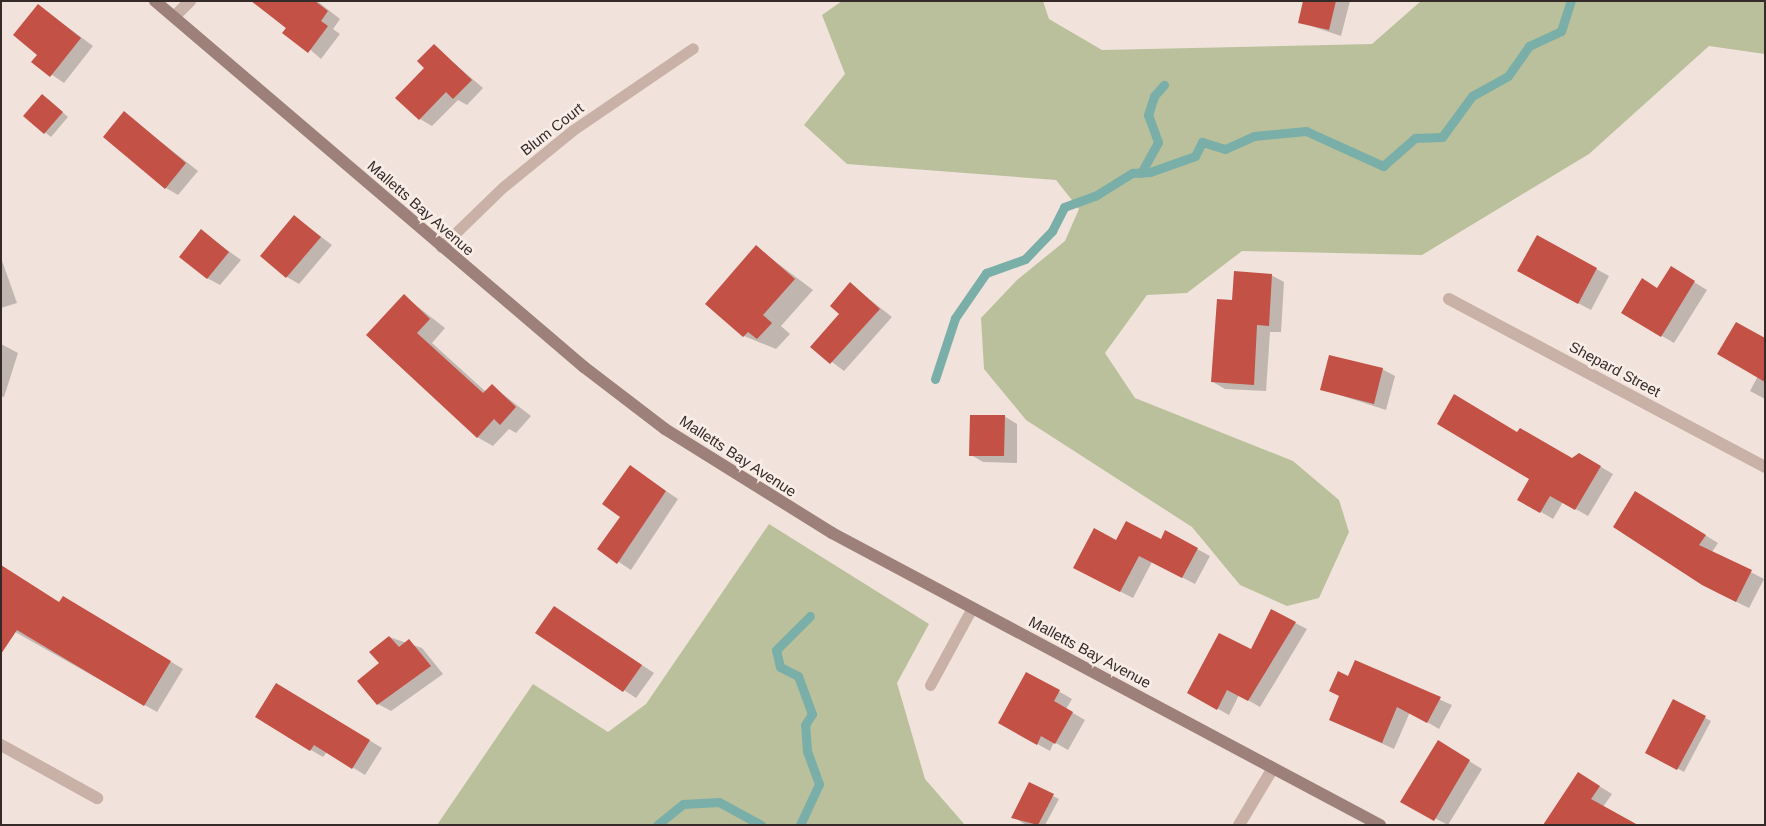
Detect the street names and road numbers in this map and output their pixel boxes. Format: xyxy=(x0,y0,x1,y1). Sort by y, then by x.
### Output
street label: Blum Court xyxy=(517,99,587,159)
street label: Malletts Bay Avenue xyxy=(364,156,478,260)
street label: Shepard Street xyxy=(1566,337,1664,401)
street label: Malletts Bay Avenue xyxy=(676,411,800,501)
street label: Malletts Bay Avenue xyxy=(1026,612,1154,692)

